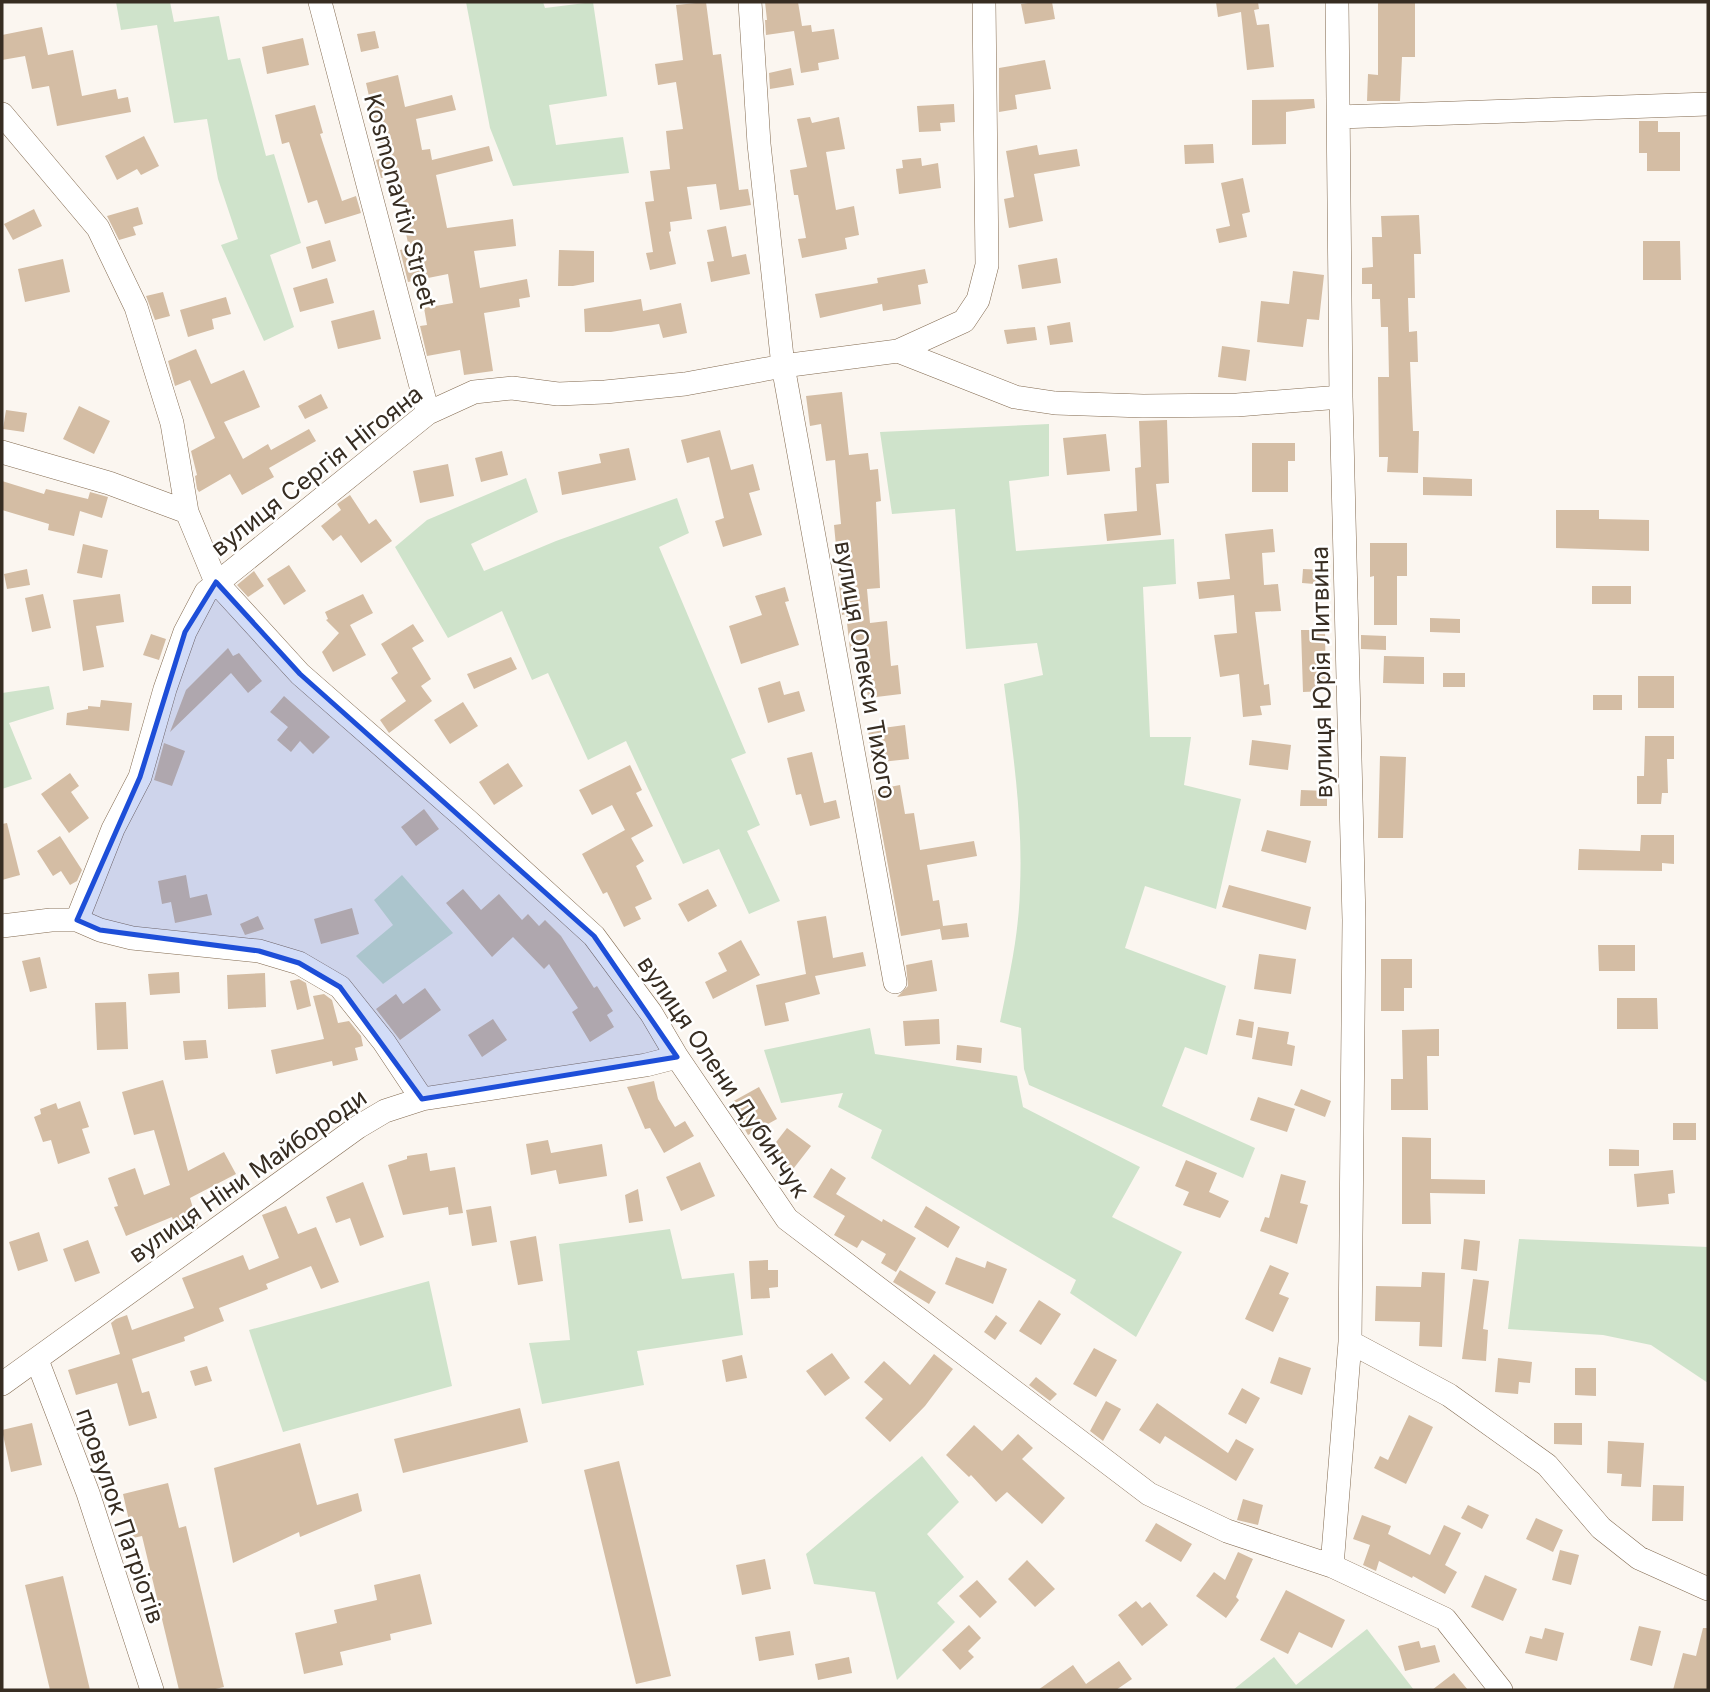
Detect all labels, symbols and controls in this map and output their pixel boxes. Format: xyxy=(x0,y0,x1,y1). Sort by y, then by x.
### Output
street label: Kosmonavtiv Street xyxy=(358,91,443,311)
street label: вулиця Сергія Нігояна xyxy=(205,379,428,562)
street label: вулиця Олекси Тихого xyxy=(829,539,902,801)
street label: вулиця Юрія Литвина xyxy=(1305,546,1338,798)
street label: вулиця Олени Дубинчук xyxy=(632,950,815,1203)
street label: вулиця Ніни Майбороди xyxy=(123,1082,372,1269)
street label: провулок Патріотів xyxy=(70,1404,171,1627)

